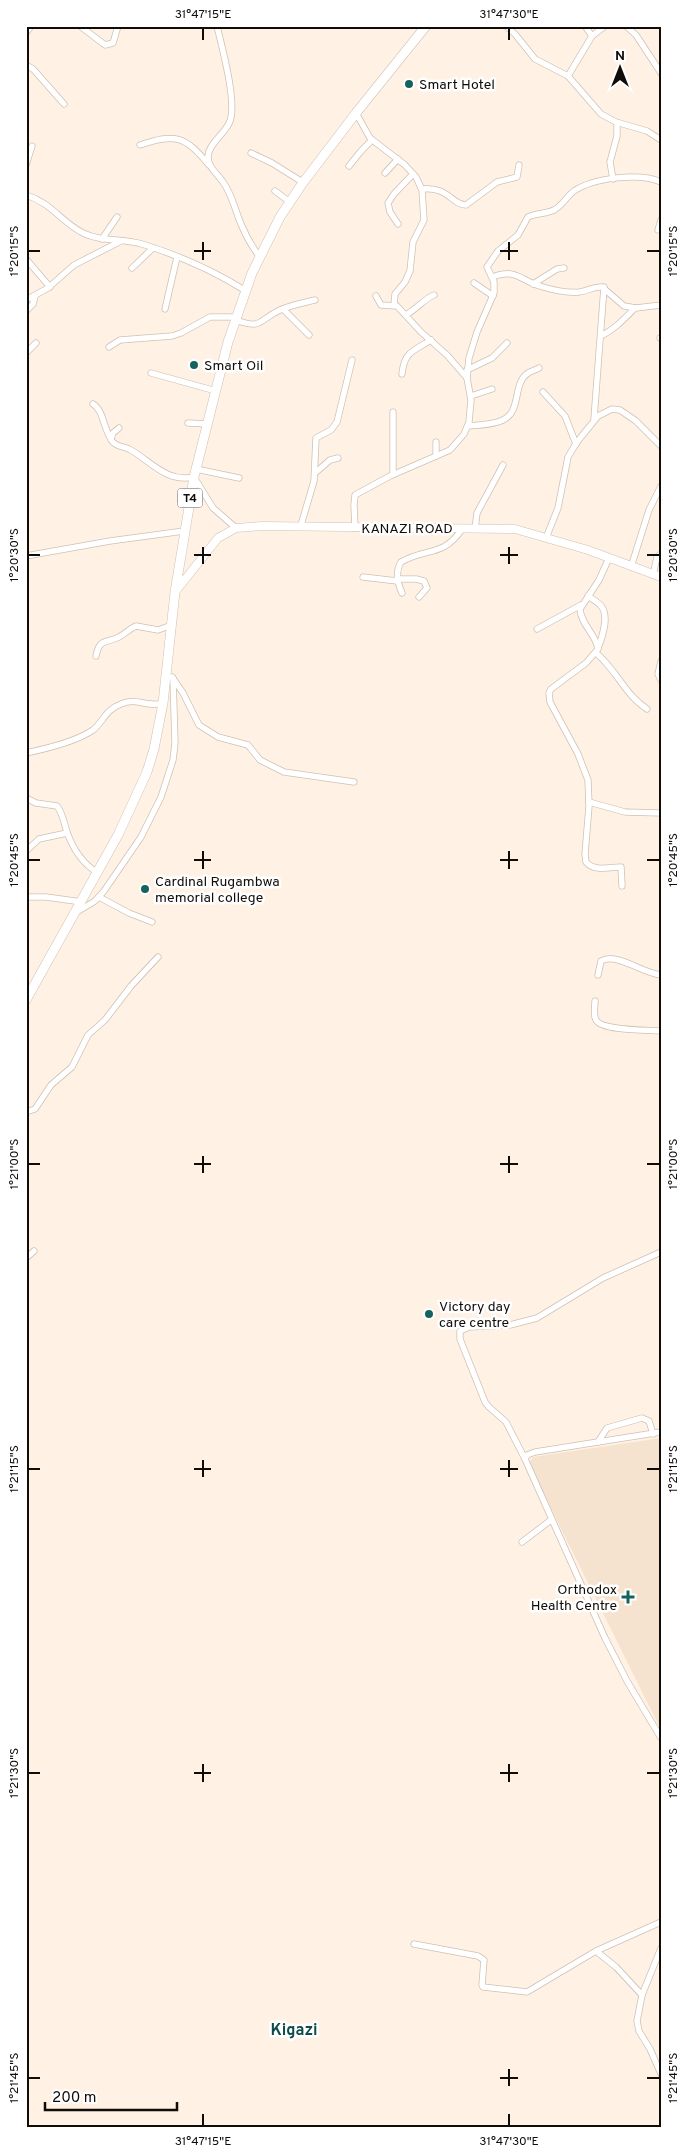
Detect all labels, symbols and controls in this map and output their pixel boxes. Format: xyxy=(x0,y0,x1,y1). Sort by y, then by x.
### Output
text: 31°47'15"E xyxy=(175,7,231,23)
text: 31°47'30"E xyxy=(479,7,539,23)
north arrow xyxy=(594,42,644,92)
text: N xyxy=(615,48,625,65)
place label: Smart Hotel xyxy=(419,77,495,94)
marker: Smart Hotel xyxy=(403,78,415,90)
text: 1°20'15"S xyxy=(7,226,23,276)
text: 1°20'15"S xyxy=(666,226,682,276)
place label: Smart Oil xyxy=(204,358,264,375)
marker: Smart Oil xyxy=(188,359,200,371)
road number: T4 xyxy=(178,488,202,508)
street label: KANAZI ROAD xyxy=(361,521,453,538)
text: 1°20'30"S xyxy=(7,528,23,582)
text: 1°20'30"S xyxy=(666,528,682,582)
text: 1°20'45"S xyxy=(7,833,23,887)
text: 1°20'45"S xyxy=(666,833,682,887)
place label: Cardinal Rugambwa memorial college xyxy=(155,874,280,907)
marker: Cardinal Rugambwa memorial college xyxy=(139,883,151,895)
text: 1°21'00"S xyxy=(7,1138,23,1190)
text: 1°21'00"S xyxy=(666,1138,682,1190)
place label: Victory day care centre xyxy=(439,1299,510,1332)
marker: Victory day care centre xyxy=(423,1308,435,1320)
text: 1°21'15"S xyxy=(7,1445,23,1493)
text: 1°21'15"S xyxy=(666,1445,682,1493)
place label: Orthodox Health Centre xyxy=(531,1582,617,1615)
marker: Orthodox Health Centre xyxy=(621,1590,635,1604)
text: 1°21'30"S xyxy=(7,1748,23,1798)
text: 1°21'30"S xyxy=(666,1748,682,1798)
district label: Kigazi xyxy=(270,2021,318,2041)
text: 1°21'45"S xyxy=(7,2053,23,2103)
text: 1°21'45"S xyxy=(666,2053,682,2103)
scale bar xyxy=(45,2079,178,2111)
text: 200 m xyxy=(52,2089,97,2108)
text: 31°47'15"E xyxy=(175,2134,231,2150)
text: 31°47'30"E xyxy=(479,2134,539,2150)

